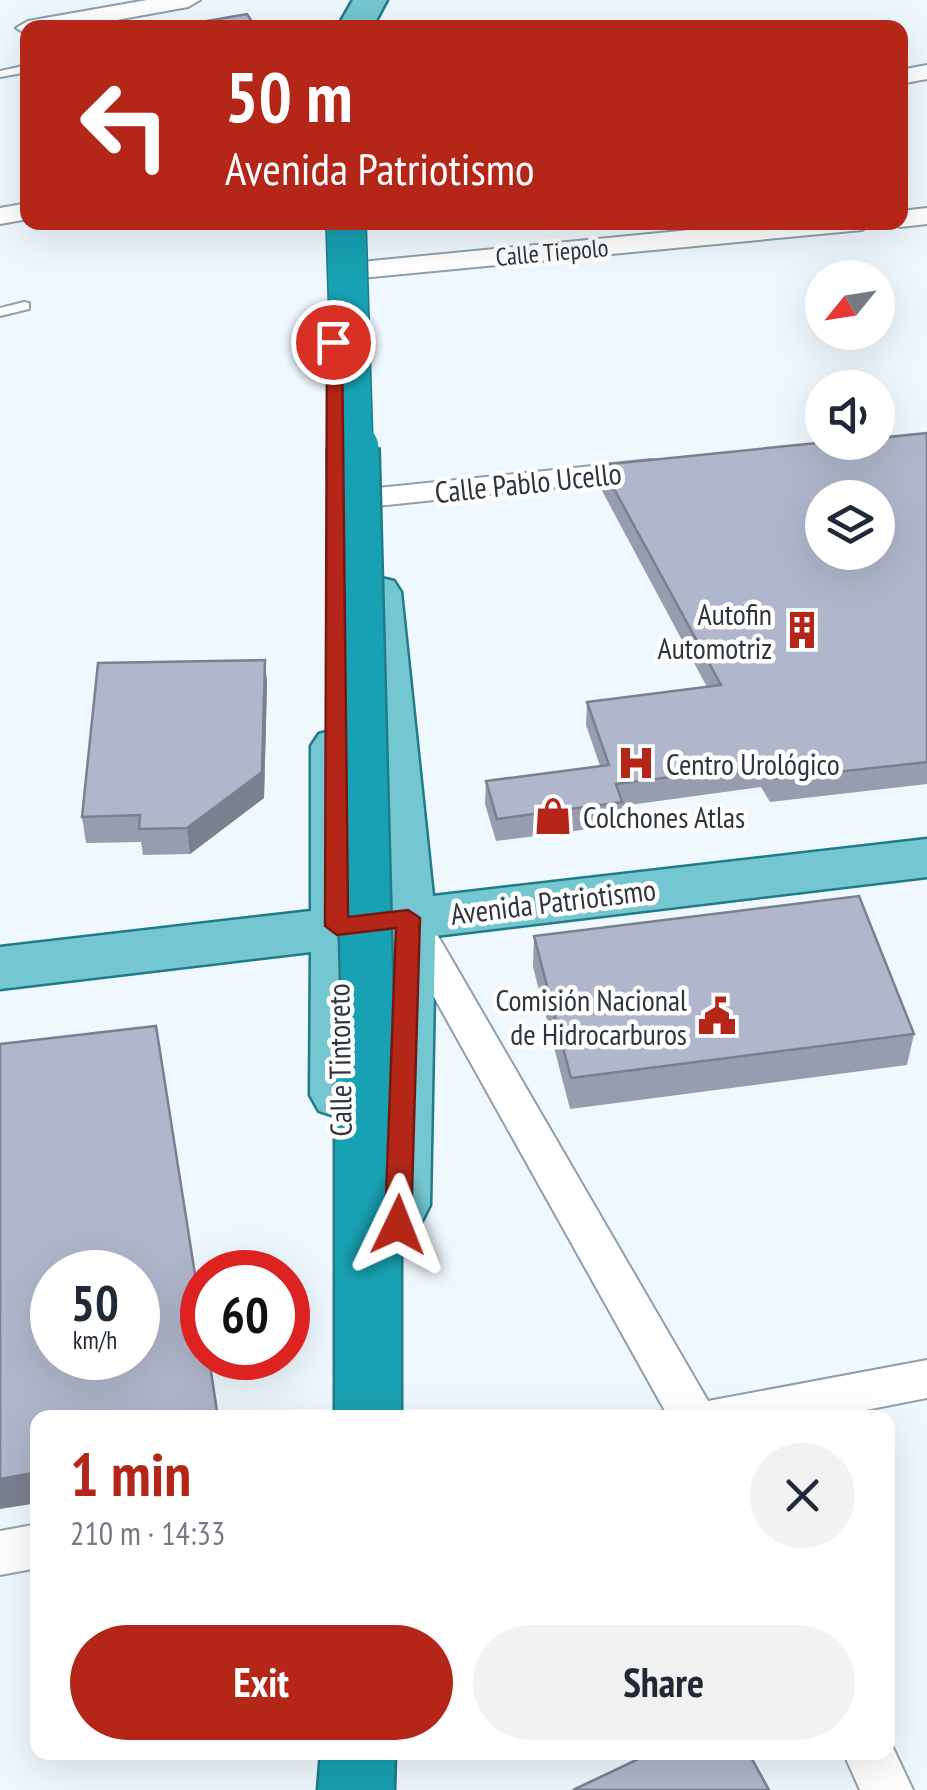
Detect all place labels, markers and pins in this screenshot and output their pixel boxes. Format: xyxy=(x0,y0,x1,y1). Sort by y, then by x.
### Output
pin xyxy=(291,300,376,385)
place label: Autofin Automotriz xyxy=(658,594,772,667)
building icon: Autofin Automotriz xyxy=(781,609,823,651)
hospital icon: Centro Urológico xyxy=(615,742,657,784)
place label: Centro Urológico xyxy=(666,744,840,783)
shop icon: Colchones Atlas xyxy=(532,795,574,837)
place label: Colchones Atlas xyxy=(583,797,745,836)
place label: Comisión Nacional de Hidrocarburos xyxy=(496,980,687,1053)
public building icon: Comisión Nacional de Hidrocarburos xyxy=(696,995,738,1037)

